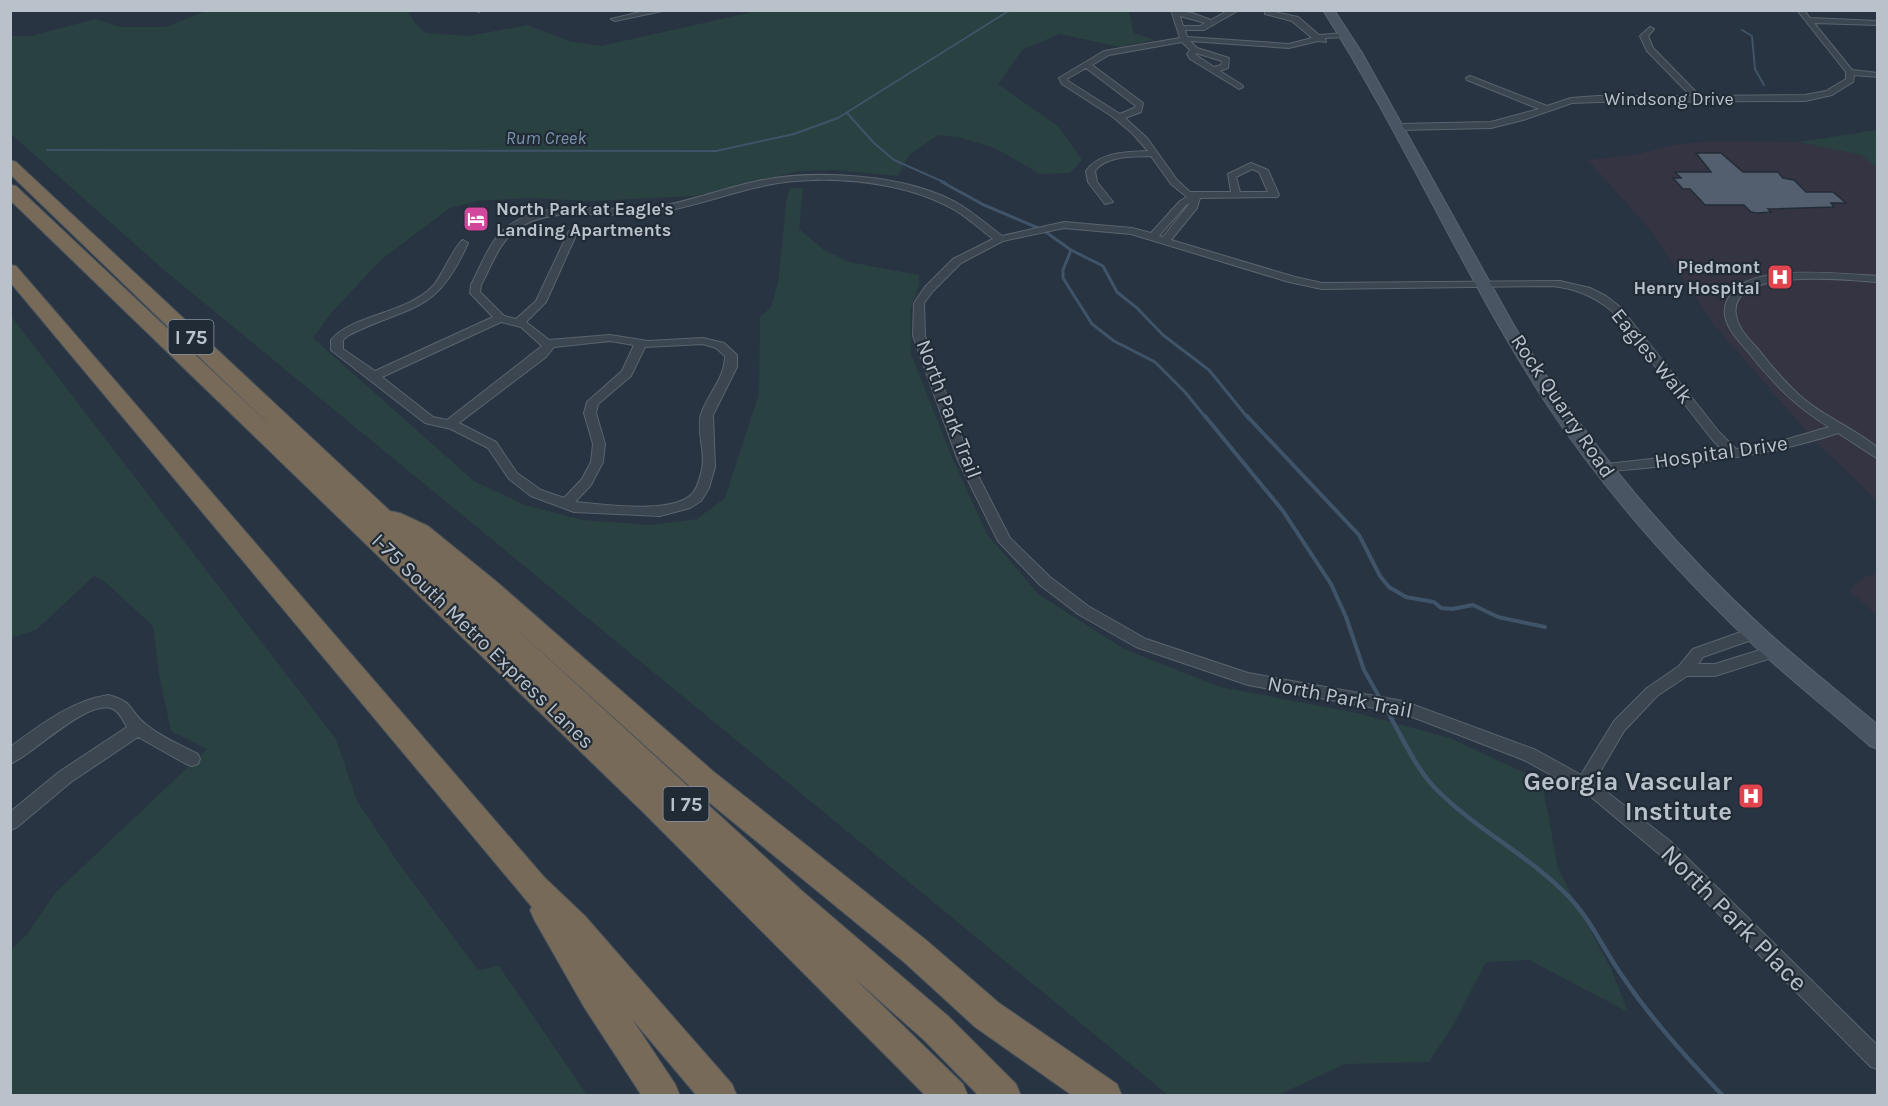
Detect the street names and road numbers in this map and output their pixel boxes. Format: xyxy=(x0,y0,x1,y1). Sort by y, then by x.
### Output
street label: Windsong Drive xyxy=(1604,88,1734,110)
street label: Eagles Walk xyxy=(1606,304,1698,408)
road number: I 75 xyxy=(168,320,213,354)
street label: Rock Quarry Road xyxy=(1506,330,1620,482)
street label: North Park Trail xyxy=(911,336,987,482)
street label: Hospital Drive xyxy=(1653,431,1789,473)
street label: I-75 South Metro Express Lanes xyxy=(367,529,599,753)
street label: North Park Trail xyxy=(1266,671,1414,723)
road number: I 75 xyxy=(664,787,708,821)
street label: North Park Place xyxy=(1654,838,1814,998)

